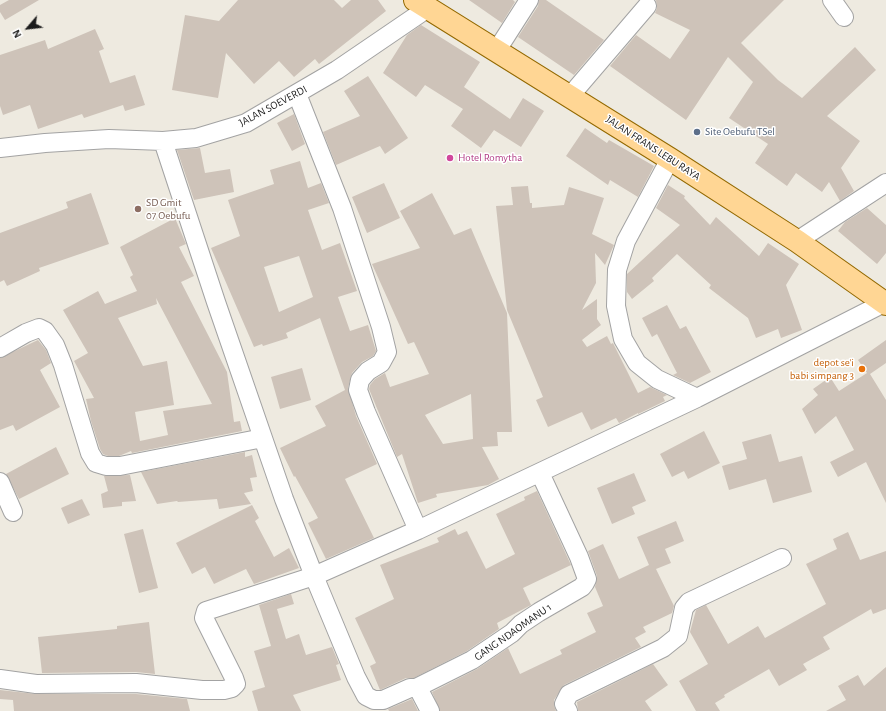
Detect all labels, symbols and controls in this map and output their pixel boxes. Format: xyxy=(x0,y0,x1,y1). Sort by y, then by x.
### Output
north arrow xyxy=(8,8,48,48)
text: N xyxy=(10,28,24,40)
street label: JALAN SOEVERDI xyxy=(237,83,309,129)
street label: JALAN FRANS LEBU RAYA xyxy=(603,113,703,183)
place label: Site Oebufu TSel xyxy=(705,125,775,139)
marker: Site Oebufu TSel xyxy=(692,127,702,137)
place label: Hotel Romytha xyxy=(458,151,522,165)
marker: Hotel Romytha xyxy=(445,153,455,163)
place label: SD Gmit 07 Oebufu xyxy=(146,196,190,222)
marker: SD Gmit 07 Oebufu xyxy=(133,204,143,214)
place label: depot se'i babi simpang 3 xyxy=(790,356,854,382)
marker: depot se'i babi simpang 3 xyxy=(857,364,867,374)
street label: GANG NDAOMANU 1 xyxy=(472,600,554,664)

